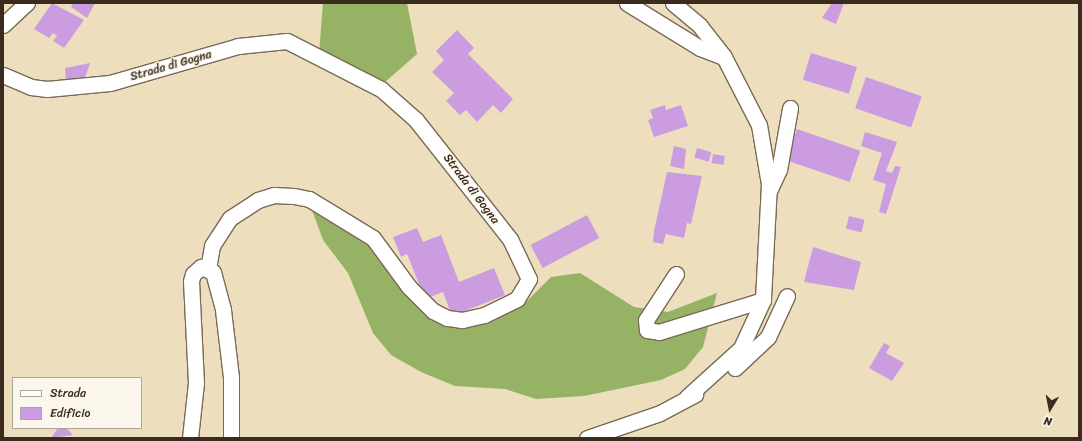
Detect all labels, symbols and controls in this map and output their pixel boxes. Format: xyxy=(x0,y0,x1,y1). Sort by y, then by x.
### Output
street label: Strada di Gogna xyxy=(129,47,213,85)
street label: Strada di Gogna xyxy=(440,151,502,227)
legend xyxy=(12,377,142,429)
text: Strada xyxy=(50,382,86,404)
north arrow xyxy=(1030,389,1070,429)
text: Edificio xyxy=(50,402,90,424)
text: N xyxy=(1042,411,1053,431)

